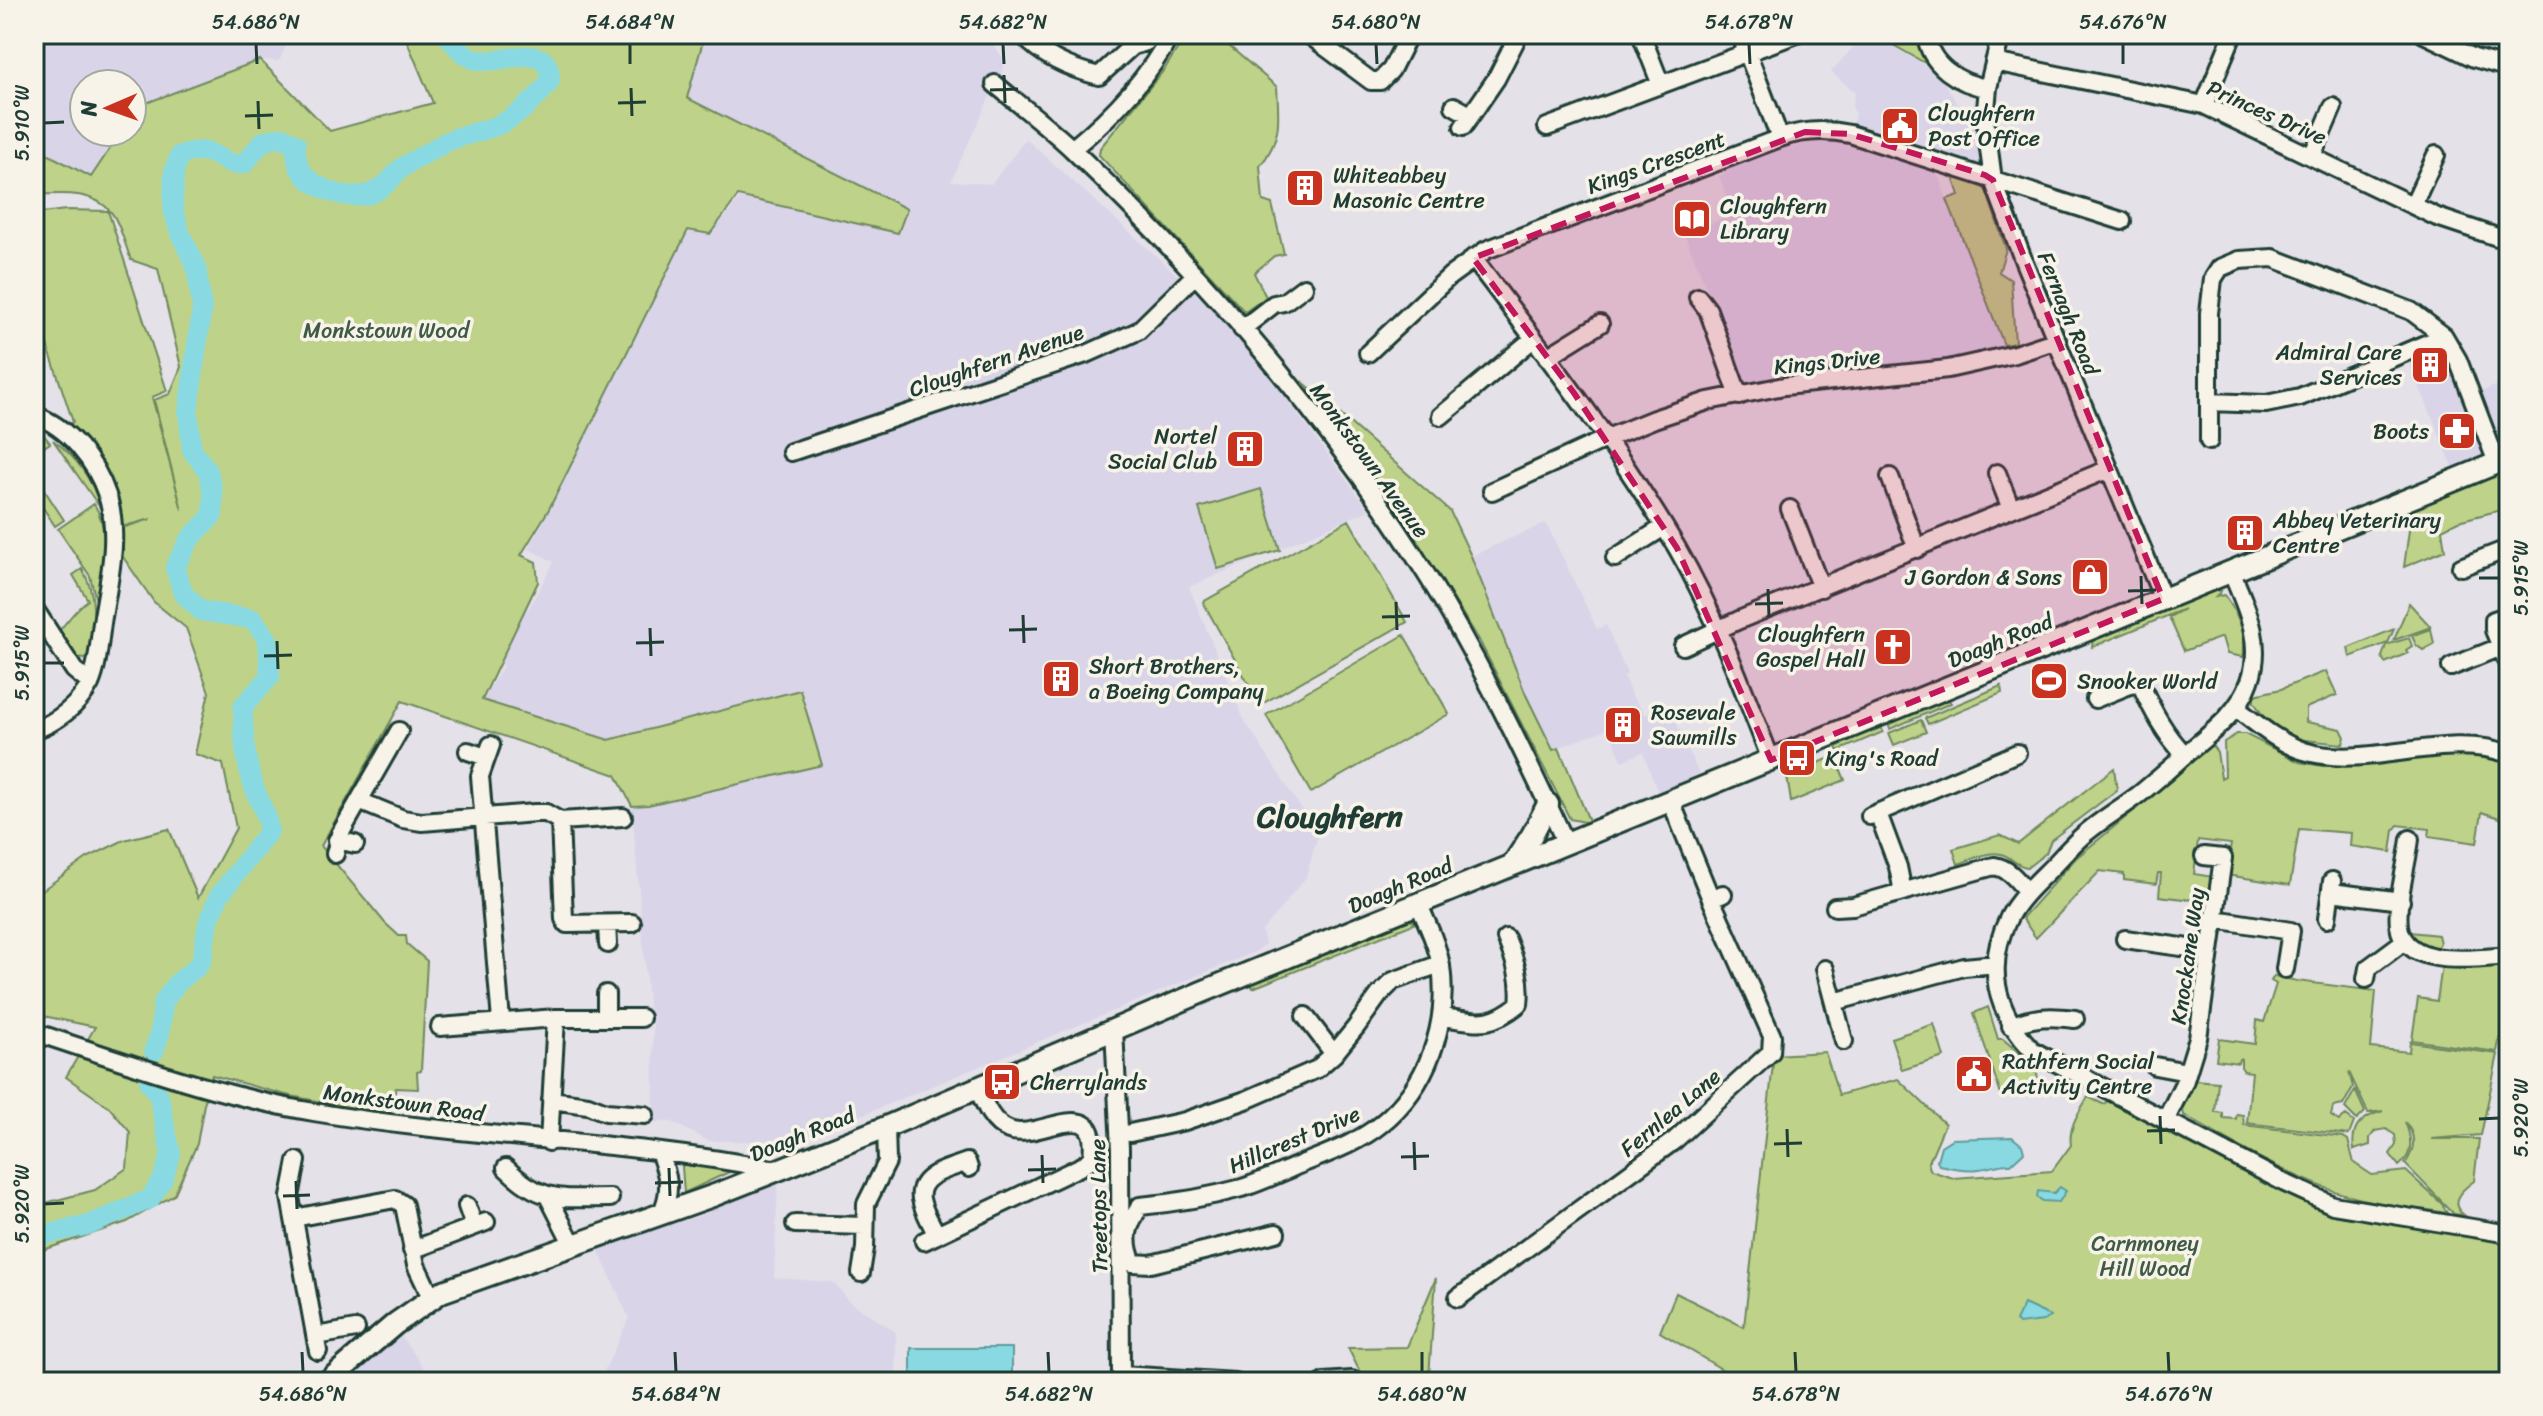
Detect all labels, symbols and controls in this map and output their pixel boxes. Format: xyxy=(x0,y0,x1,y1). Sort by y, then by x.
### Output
text: 54.686°N xyxy=(212,5,300,40)
text: 54.684°N xyxy=(585,5,675,40)
text: 54.682°N xyxy=(959,5,1047,40)
text: 54.680°N xyxy=(1331,5,1421,40)
text: 54.678°N xyxy=(1705,5,1793,40)
text: 54.676°N xyxy=(2079,5,2167,40)
north arrow xyxy=(68,68,148,148)
street label: Princes Drive xyxy=(2200,69,2333,156)
text: 5.910°W xyxy=(5,85,40,161)
place label: Cloughfern Post Office xyxy=(1928,94,2040,158)
text: N xyxy=(69,100,108,118)
public building icon: Cloughfern Post Office xyxy=(1879,105,1921,147)
street label: Kings Crescent xyxy=(1581,119,1731,206)
place label: Whiteabbey Masonic Centre xyxy=(1333,156,1485,220)
building icon: Whiteabbey Masonic Centre xyxy=(1284,167,1326,209)
place label: Cloughfern Library xyxy=(1720,187,1827,251)
library icon: Cloughfern Library xyxy=(1671,198,1713,240)
street label: Fernagh Road xyxy=(2026,245,2112,382)
park label: Monkstown Wood xyxy=(303,311,470,350)
street label: Cloughfern Avenue xyxy=(903,312,1089,409)
place label: Admiral Care Services xyxy=(2275,333,2403,397)
street label: Kings Drive xyxy=(1772,337,1882,386)
building icon: Admiral Care Services xyxy=(2409,344,2451,386)
street label: Monkstown Avenue xyxy=(1299,374,1440,547)
pharmacy icon: Boots xyxy=(2436,410,2478,452)
place label: Boots xyxy=(2373,412,2430,451)
place label: Nortel Social Club xyxy=(1108,417,1218,481)
building icon: Nortel Social Club xyxy=(1224,428,1266,470)
place label: Abbey Veterinary Centre xyxy=(2272,501,2441,565)
building icon: Abbey Veterinary Centre xyxy=(2224,512,2266,554)
text: 5.915°W xyxy=(2504,540,2539,616)
shop icon: J Gordon & Sons xyxy=(2069,556,2111,598)
place label: J Gordon & Sons xyxy=(1904,558,2063,597)
street label: Doagh Road xyxy=(1942,601,2060,679)
place label: Cloughfern Gospel Hall xyxy=(1756,615,1866,679)
text: 5.915°W xyxy=(5,625,40,701)
church icon: Cloughfern Gospel Hall xyxy=(1872,626,1914,668)
place label: Short Brothers, a Boeing Company xyxy=(1089,647,1265,711)
building icon: Short Brothers, a Boeing Company xyxy=(1040,658,1082,700)
sports icon: Snooker World xyxy=(2028,660,2070,702)
place label: Snooker World xyxy=(2077,662,2218,701)
place label: Rosevale Sawmills xyxy=(1651,693,1738,757)
building icon: Rosevale Sawmills xyxy=(1602,704,1644,746)
bus stop icon: King's Road xyxy=(1776,737,1818,779)
place label: King's Road xyxy=(1825,739,1939,778)
district label: Cloughfern xyxy=(1256,790,1404,844)
street label: Doagh Road xyxy=(1342,845,1460,925)
street label: Knockane Way xyxy=(2159,885,2216,1027)
place label: Rathfern Social Activity Centre xyxy=(2001,1042,2155,1106)
public building icon: Rathfern Social Activity Centre xyxy=(1953,1053,1995,1095)
street label: Fernlea Lane xyxy=(1611,1058,1730,1167)
bus stop icon: Cherrylands xyxy=(981,1061,1023,1103)
place label: Cherrylands xyxy=(1030,1063,1148,1102)
street label: Monkstown Road xyxy=(321,1072,488,1133)
text: 5.920°W xyxy=(2504,1078,2539,1157)
street label: Hillcrest Drive xyxy=(1222,1094,1366,1185)
street label: Doagh Road xyxy=(744,1095,862,1173)
street label: Treetops Lane xyxy=(1078,1139,1119,1273)
text: 5.920°W xyxy=(5,1164,40,1243)
park label: Carnmoney Hill Wood xyxy=(2091,1224,2199,1288)
text: 54.686°N xyxy=(259,1377,347,1412)
text: 54.684°N xyxy=(631,1377,721,1412)
text: 54.682°N xyxy=(1005,1377,1093,1412)
text: 54.680°N xyxy=(1377,1377,1467,1412)
text: 54.678°N xyxy=(1752,1377,1840,1412)
text: 54.676°N xyxy=(2125,1377,2213,1412)

